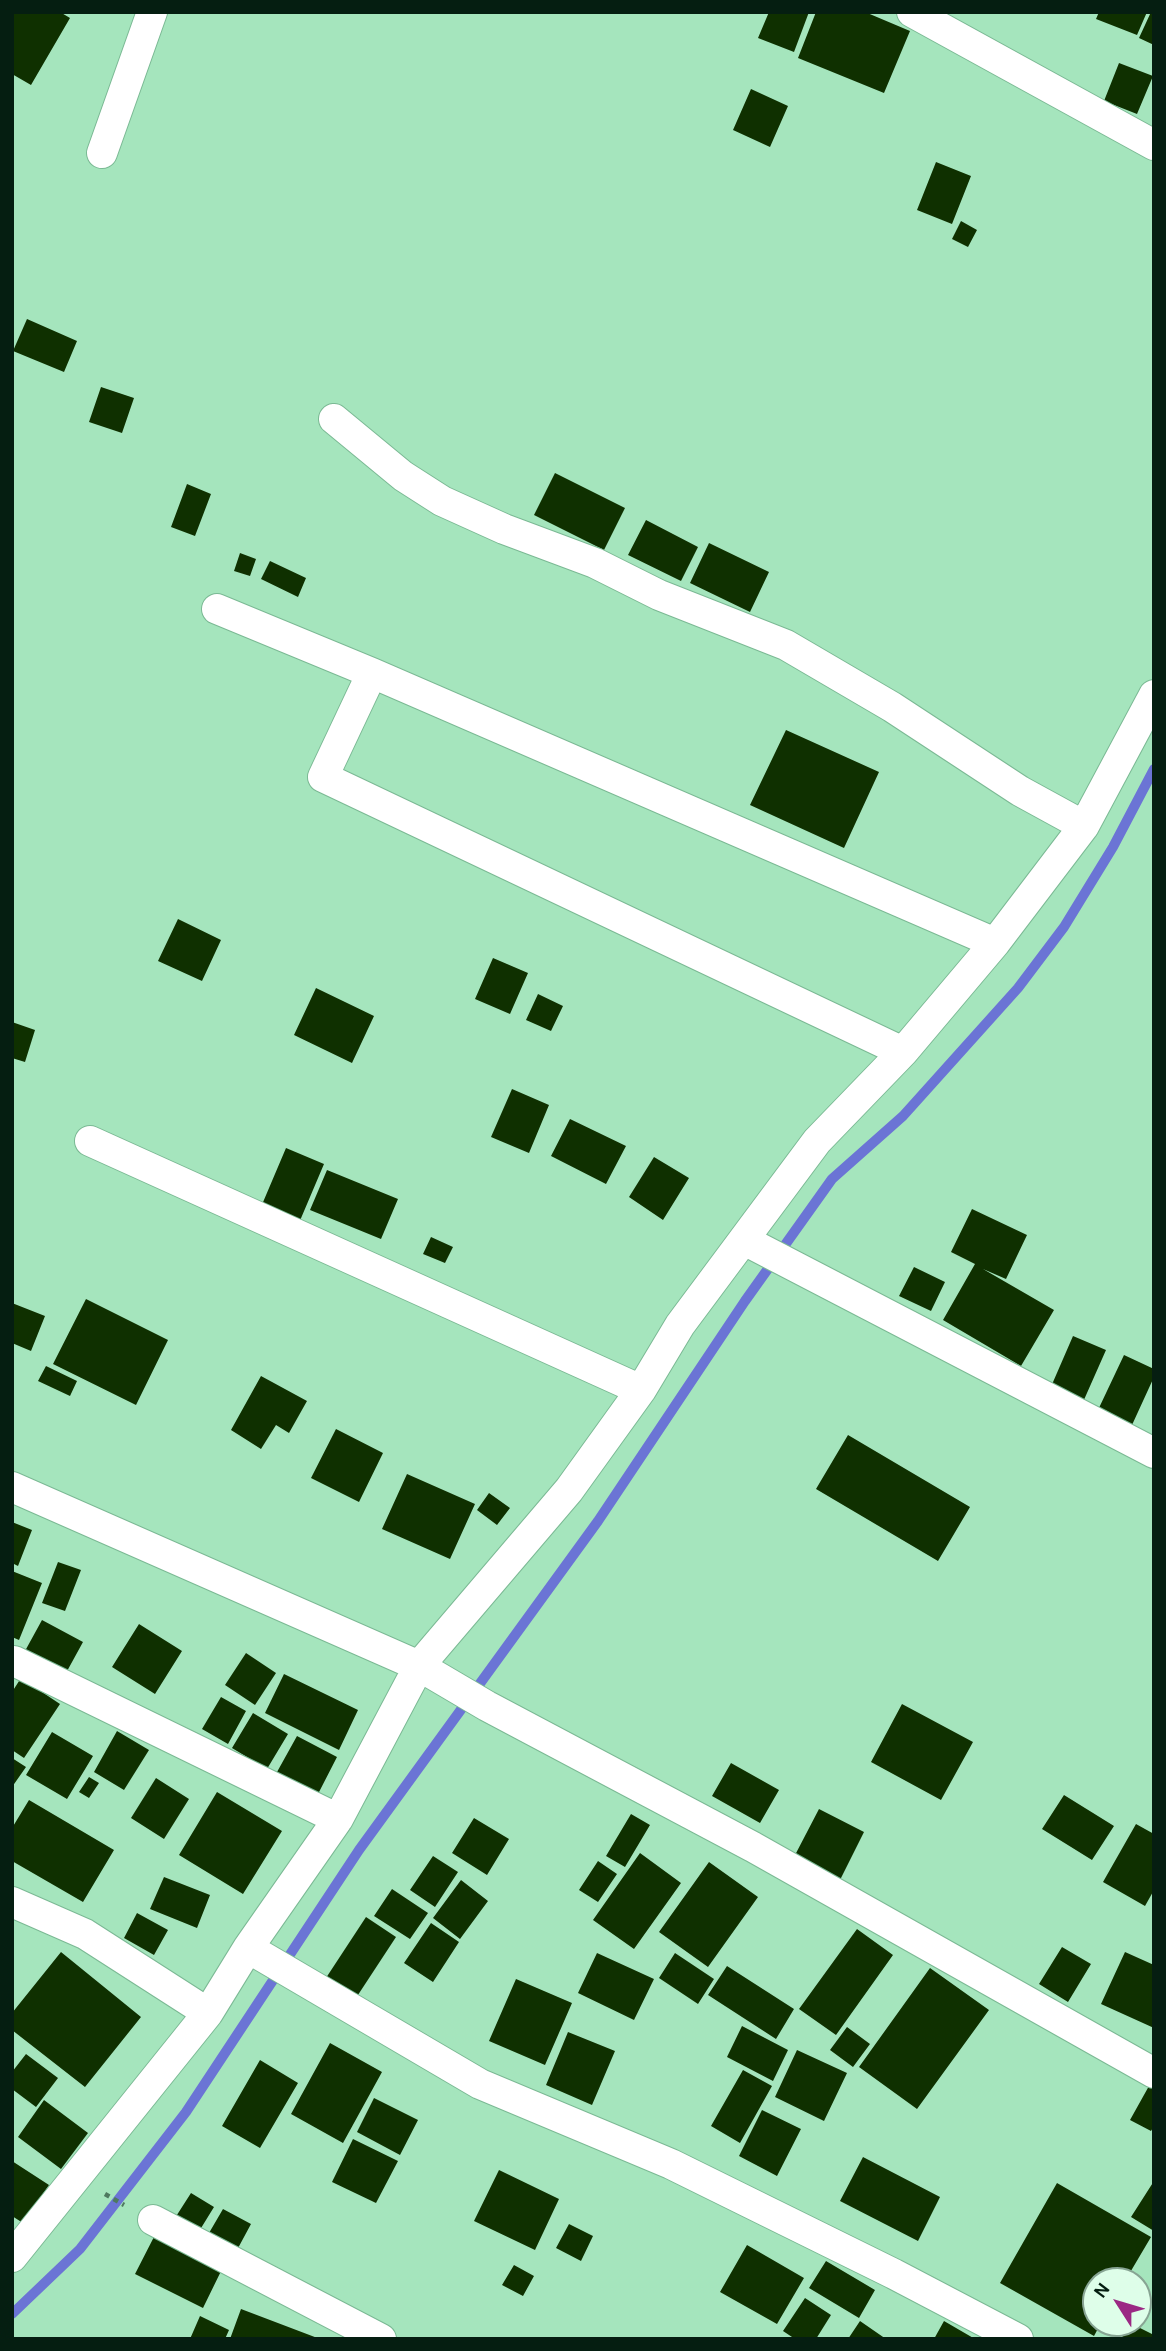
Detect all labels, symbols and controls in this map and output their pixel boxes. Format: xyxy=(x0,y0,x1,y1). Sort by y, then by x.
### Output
north arrow xyxy=(1082,2267,1152,2337)
text: N xyxy=(1089,2279,1115,2303)

